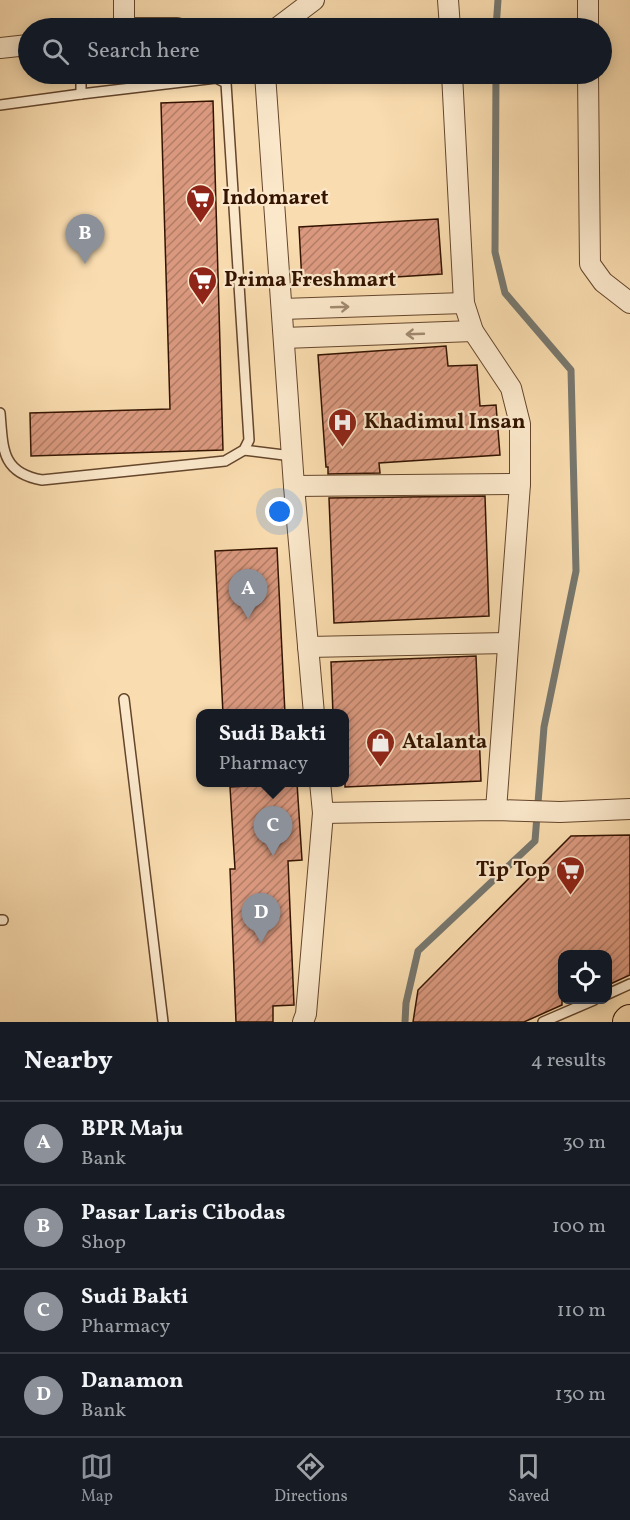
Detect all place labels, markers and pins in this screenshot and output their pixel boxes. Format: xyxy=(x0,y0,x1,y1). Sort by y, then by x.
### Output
supermarket icon: Indomaret xyxy=(185,182,217,224)
place label: Indomaret xyxy=(222,184,329,213)
pin: B xyxy=(66,214,104,264)
supermarket icon: Prima Freshmart xyxy=(187,264,219,306)
place label: Prima Freshmart xyxy=(224,266,396,295)
hospital icon: Khadimul Insan xyxy=(327,406,359,448)
place label: Khadimul Insan xyxy=(364,408,526,437)
pin: A xyxy=(228,570,268,619)
shop icon: Atalanta xyxy=(365,726,397,768)
place label: Atalanta xyxy=(402,728,487,757)
pin: C xyxy=(254,806,292,856)
supermarket icon: Tip Top xyxy=(555,854,587,896)
place label: Tip Top xyxy=(476,856,550,885)
pin: D xyxy=(242,894,280,943)

